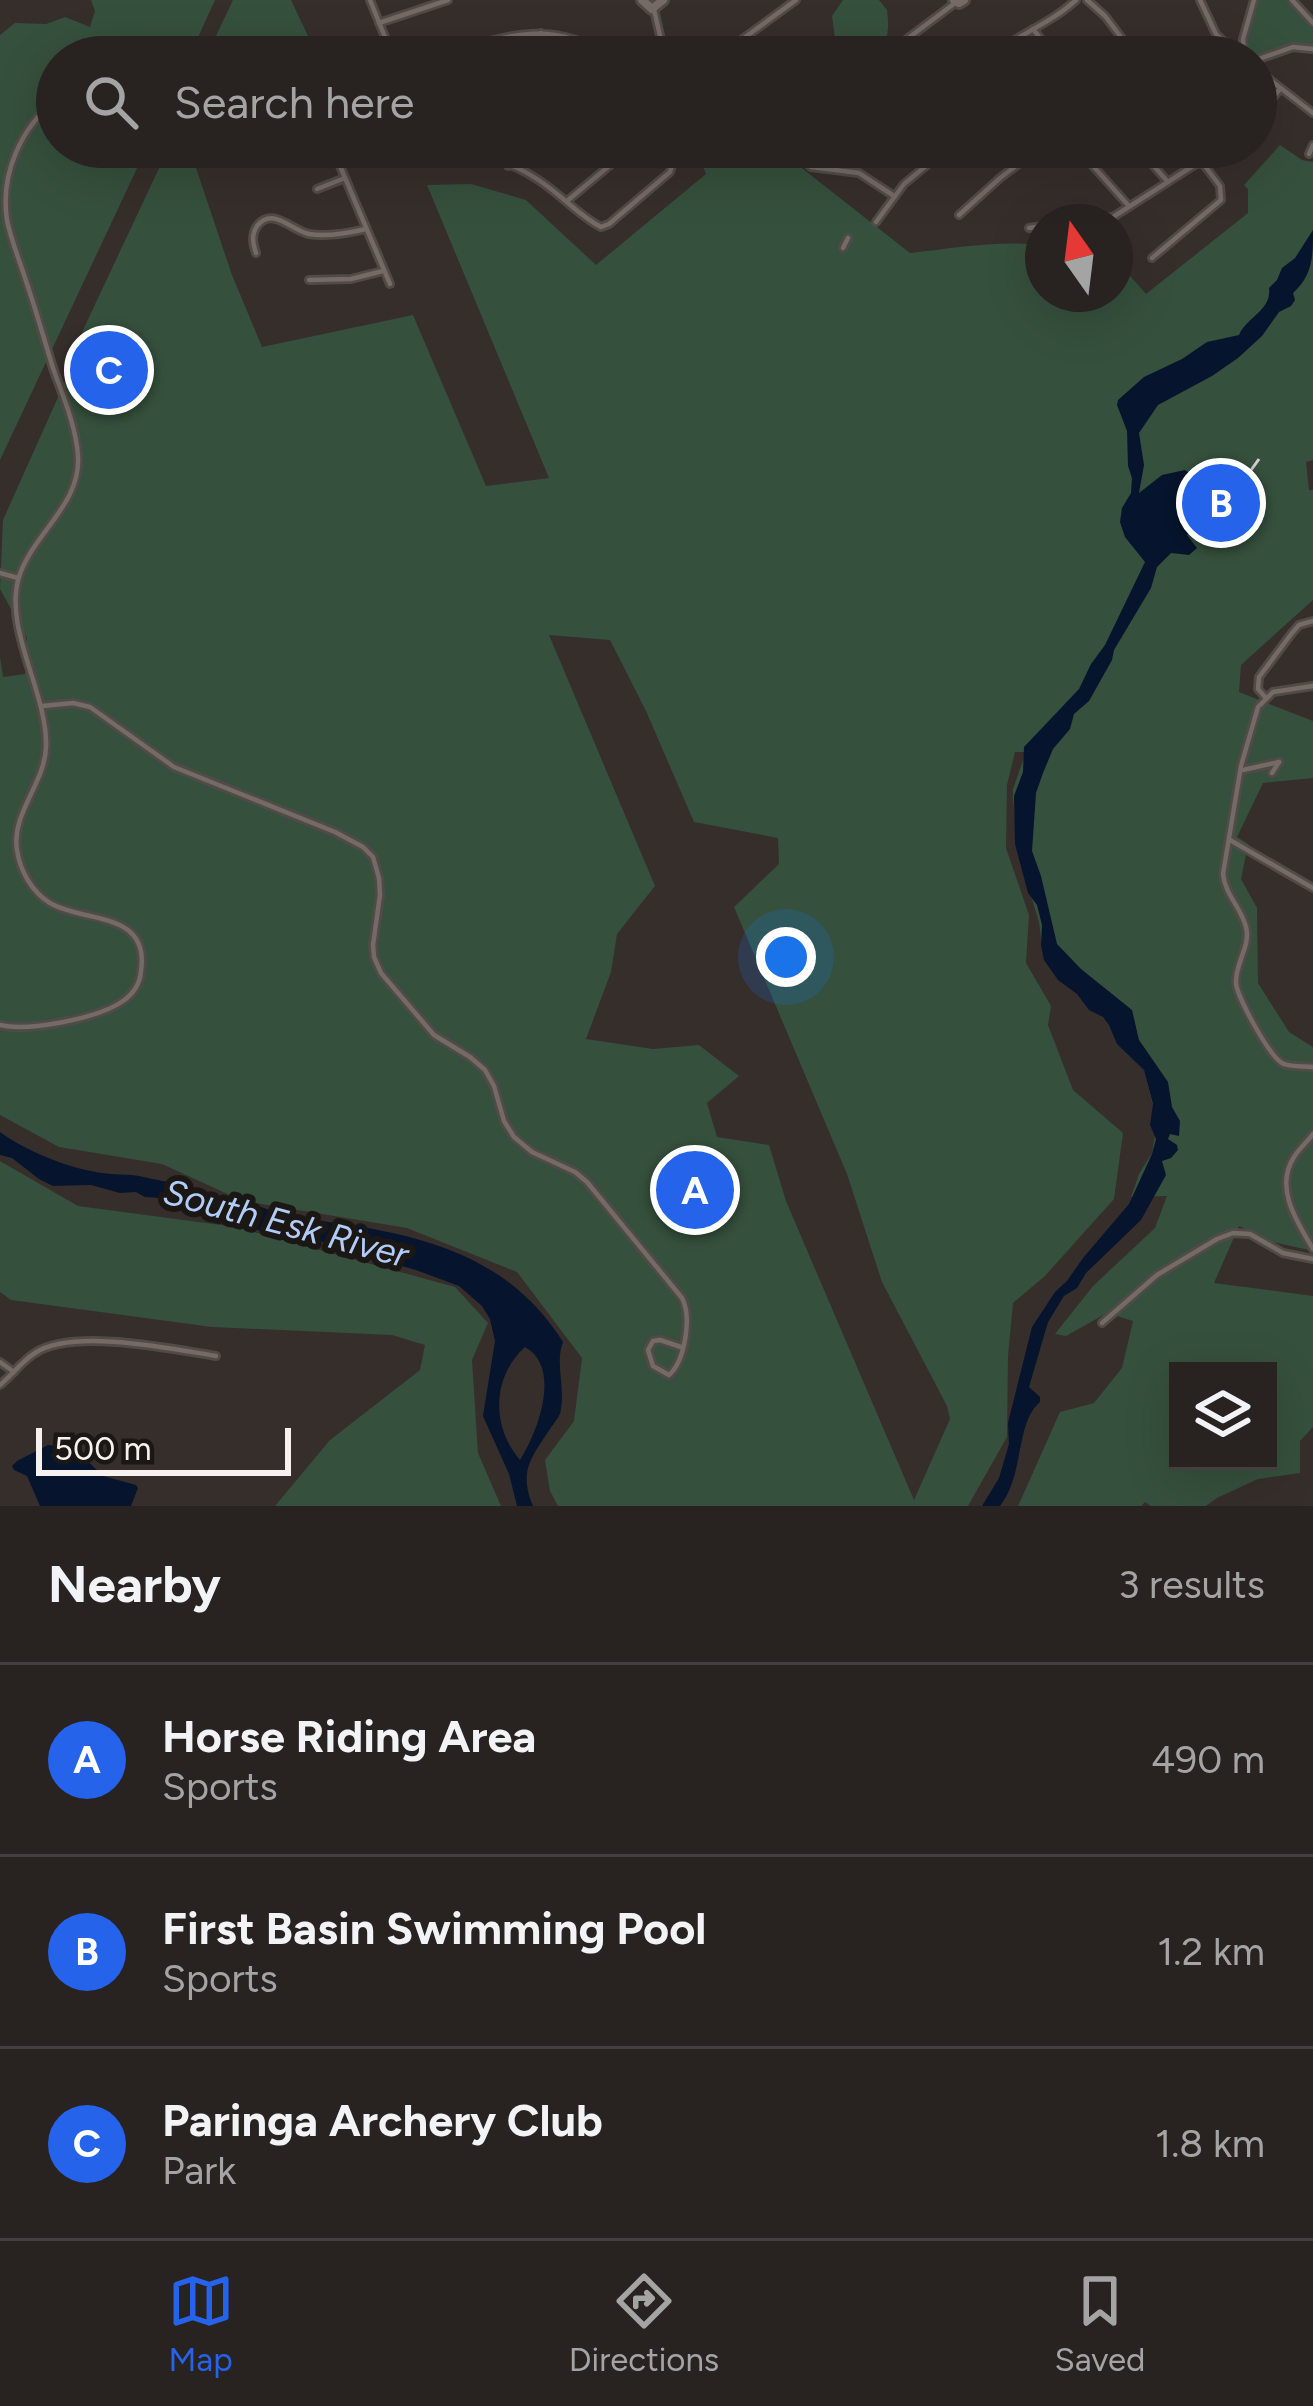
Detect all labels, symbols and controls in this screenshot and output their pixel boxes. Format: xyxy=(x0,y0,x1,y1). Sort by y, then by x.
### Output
search box xyxy=(36,36,1277,168)
icon: search xyxy=(78,69,144,135)
text: Search here xyxy=(174,75,414,129)
north arrow xyxy=(1025,204,1133,312)
pin: C xyxy=(70,325,148,415)
pin: B xyxy=(1182,458,1260,548)
your location xyxy=(756,927,816,987)
pin: A xyxy=(656,1145,734,1235)
water label: South Esk River xyxy=(159,1170,415,1277)
map controls xyxy=(1169,1362,1277,1470)
button: layers xyxy=(1169,1362,1277,1470)
scale bar xyxy=(36,1422,291,1475)
text: 500 m xyxy=(54,1429,152,1468)
text: Nearby xyxy=(48,1554,221,1615)
text: 3 results xyxy=(1118,1561,1265,1608)
text: Horse Riding Area xyxy=(162,1709,536,1763)
text: A xyxy=(73,1736,101,1783)
text: 490 m xyxy=(1151,1736,1265,1783)
text: Sports xyxy=(162,1763,278,1810)
text: First Basin Swimming Pool xyxy=(162,1901,706,1955)
text: B xyxy=(75,1928,99,1975)
text: 1.2 km xyxy=(1157,1928,1265,1975)
text: Sports xyxy=(162,1955,278,2002)
text: Paringa Archery Club xyxy=(162,2093,603,2147)
text: C xyxy=(73,2120,101,2167)
text: 1.8 km xyxy=(1155,2120,1265,2167)
text: Park xyxy=(162,2147,236,2194)
tab: Map xyxy=(168,2268,234,2379)
tab: Directions xyxy=(569,2268,719,2379)
tab: Saved xyxy=(1054,2268,1145,2379)

